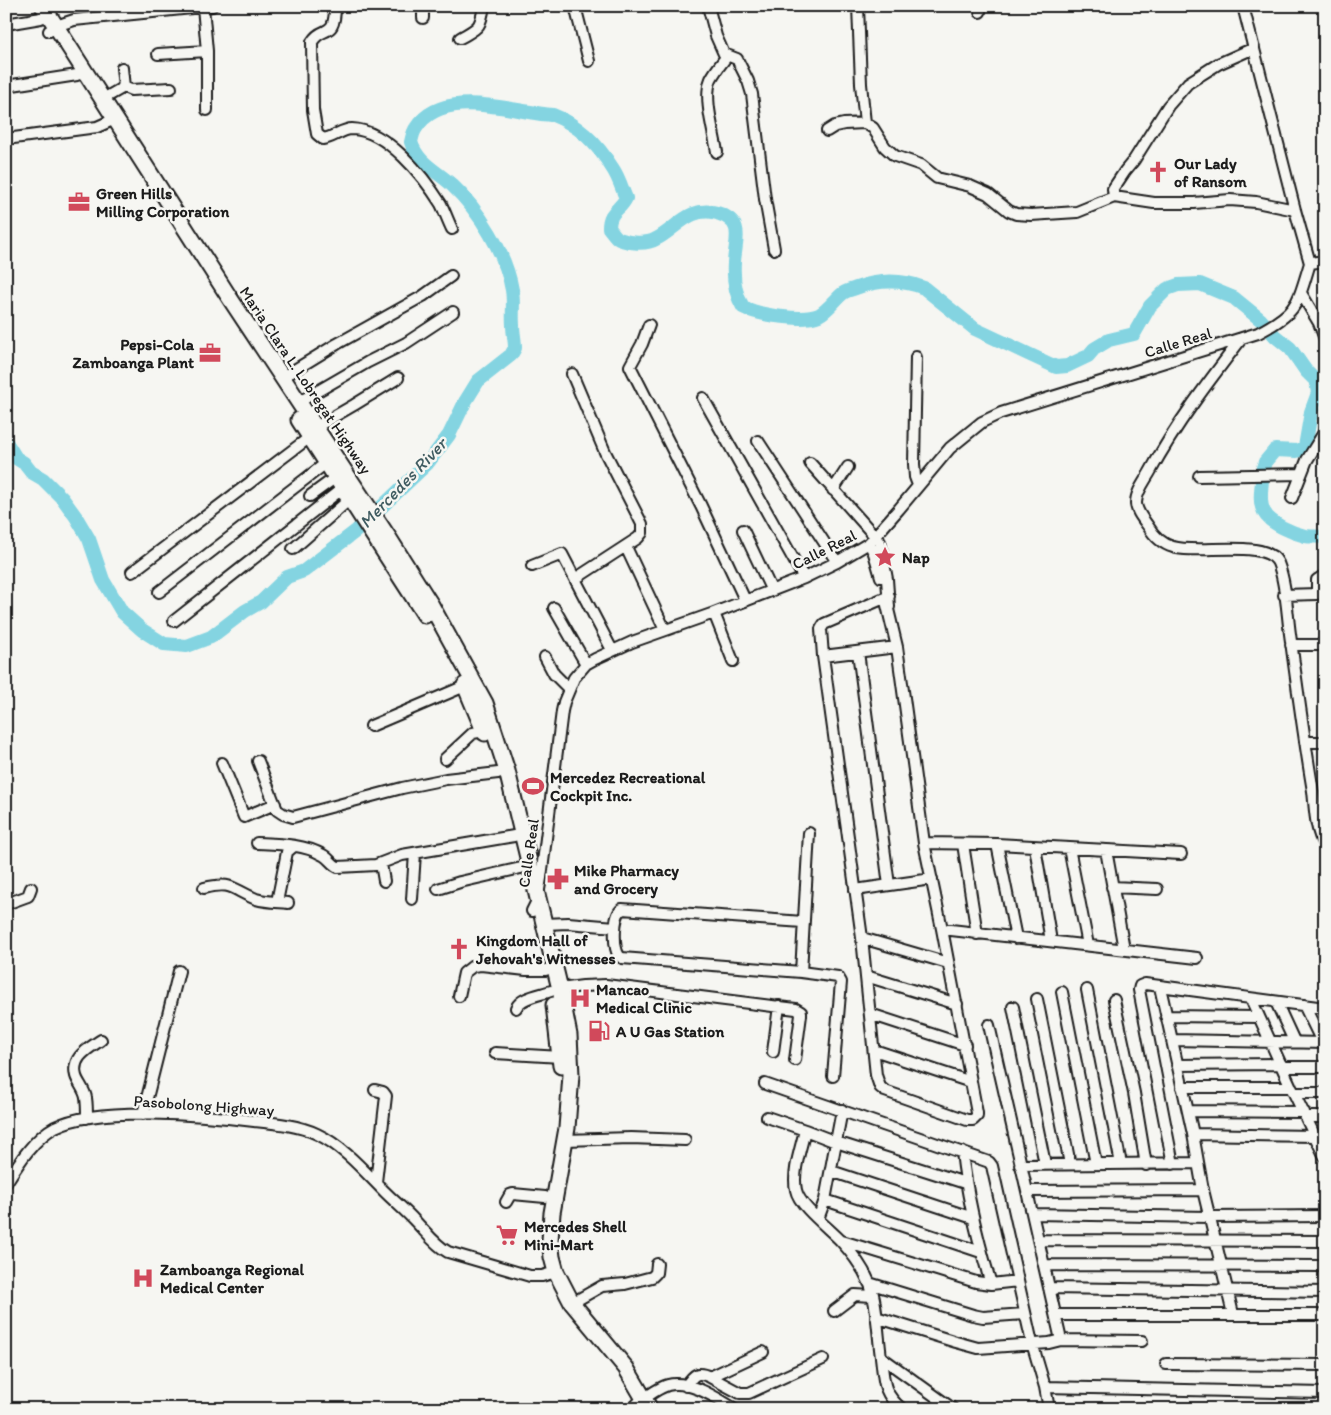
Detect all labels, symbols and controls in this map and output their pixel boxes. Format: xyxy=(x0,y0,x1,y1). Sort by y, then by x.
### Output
place label: Our Lady of Ransom xyxy=(1174,154,1247,191)
church icon: Our Lady of Ransom xyxy=(1145,159,1171,185)
place label: Green Hills Milling Corporation xyxy=(96,184,230,222)
office icon: Green Hills Milling Corporation xyxy=(66,189,92,215)
street label: Maria Clara L. Lobregat Highway xyxy=(236,283,376,478)
street label: Calle Real xyxy=(1142,323,1215,362)
place label: Pepsi-Cola Zamboanga Plant xyxy=(73,335,195,373)
office icon: Pepsi-Cola Zamboanga Plant xyxy=(197,340,223,366)
water label: Mercedes River xyxy=(355,432,453,533)
street label: Calle Real xyxy=(789,525,860,574)
place icon: Nap xyxy=(872,544,898,570)
place label: Nap xyxy=(902,548,930,568)
place label: Mercedez Recreational Cockpit Inc. xyxy=(550,768,706,806)
sports icon: Mercedez Recreational Cockpit Inc. xyxy=(520,773,546,799)
street label: Calle Real xyxy=(514,817,543,889)
place label: Mike Pharmacy and Grocery xyxy=(574,861,679,899)
pharmacy icon: Mike Pharmacy and Grocery xyxy=(545,866,571,892)
place label: Kingdom Hall of Jehovah's Witnesses xyxy=(475,931,616,968)
church icon: Kingdom Hall of Jehovah's Witnesses xyxy=(446,936,472,962)
place label: Mancao Medical Clinic xyxy=(596,980,692,1017)
hospital icon: Mancao Medical Clinic xyxy=(567,985,593,1011)
fuel station icon: A U Gas Station xyxy=(586,1018,612,1044)
place label: A U Gas Station xyxy=(615,1022,725,1041)
street label: Pasobolong Highway xyxy=(133,1091,275,1120)
place label: Mercedes Shell Mini-Mart xyxy=(524,1217,627,1254)
supermarket icon: Mercedes Shell Mini-Mart xyxy=(494,1222,520,1248)
place label: Zamboanga Regional Medical Center xyxy=(160,1260,304,1297)
hospital icon: Zamboanga Regional Medical Center xyxy=(130,1265,156,1291)

